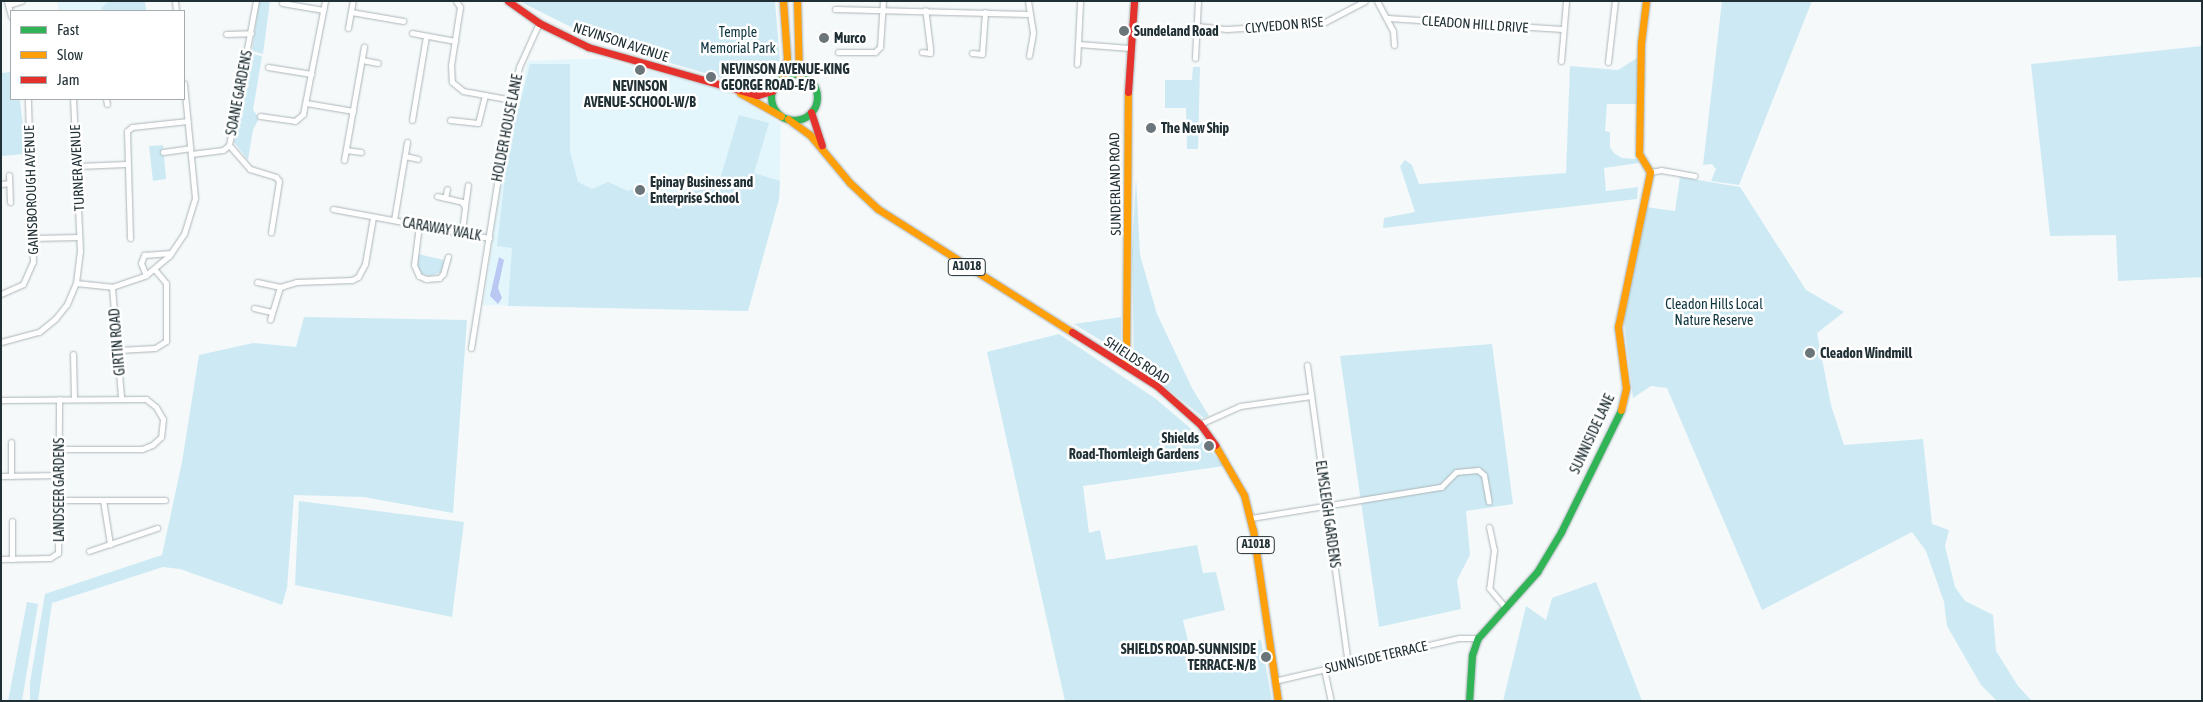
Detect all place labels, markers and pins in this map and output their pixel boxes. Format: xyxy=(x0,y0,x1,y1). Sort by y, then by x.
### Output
place label: Sundeland Road xyxy=(1134,23,1219,39)
marker: Sundeland Road xyxy=(1118,25,1130,37)
place label: Murco xyxy=(834,30,866,46)
marker: Murco xyxy=(818,32,830,44)
place label: NEVINSON AVENUE-KING GEORGE ROAD-E/B xyxy=(721,61,850,94)
marker: NEVINSON AVENUE-SCHOOL-W/B xyxy=(634,64,646,76)
marker: NEVINSON AVENUE-KING GEORGE ROAD-E/B xyxy=(705,71,717,83)
place label: NEVINSON AVENUE-SCHOOL-W/B xyxy=(584,78,696,110)
place label: The New Ship xyxy=(1161,120,1229,136)
marker: The New Ship xyxy=(1145,122,1157,134)
place label: Epinay Business and Enterprise School xyxy=(650,174,753,206)
marker: Epinay Business and Enterprise School xyxy=(634,184,646,196)
place label: Cleadon Windmill xyxy=(1820,345,1912,361)
marker: Cleadon Windmill xyxy=(1804,347,1816,359)
place label: Shields Road-Thornleigh Gardens xyxy=(1069,430,1199,462)
marker: Shields Road-Thornleigh Gardens xyxy=(1203,440,1215,452)
place label: SHIELDS ROAD-SUNNISIDE TERRACE-N/B xyxy=(1121,641,1256,674)
marker: SHIELDS ROAD-SUNNISIDE TERRACE-N/B xyxy=(1260,651,1272,663)

